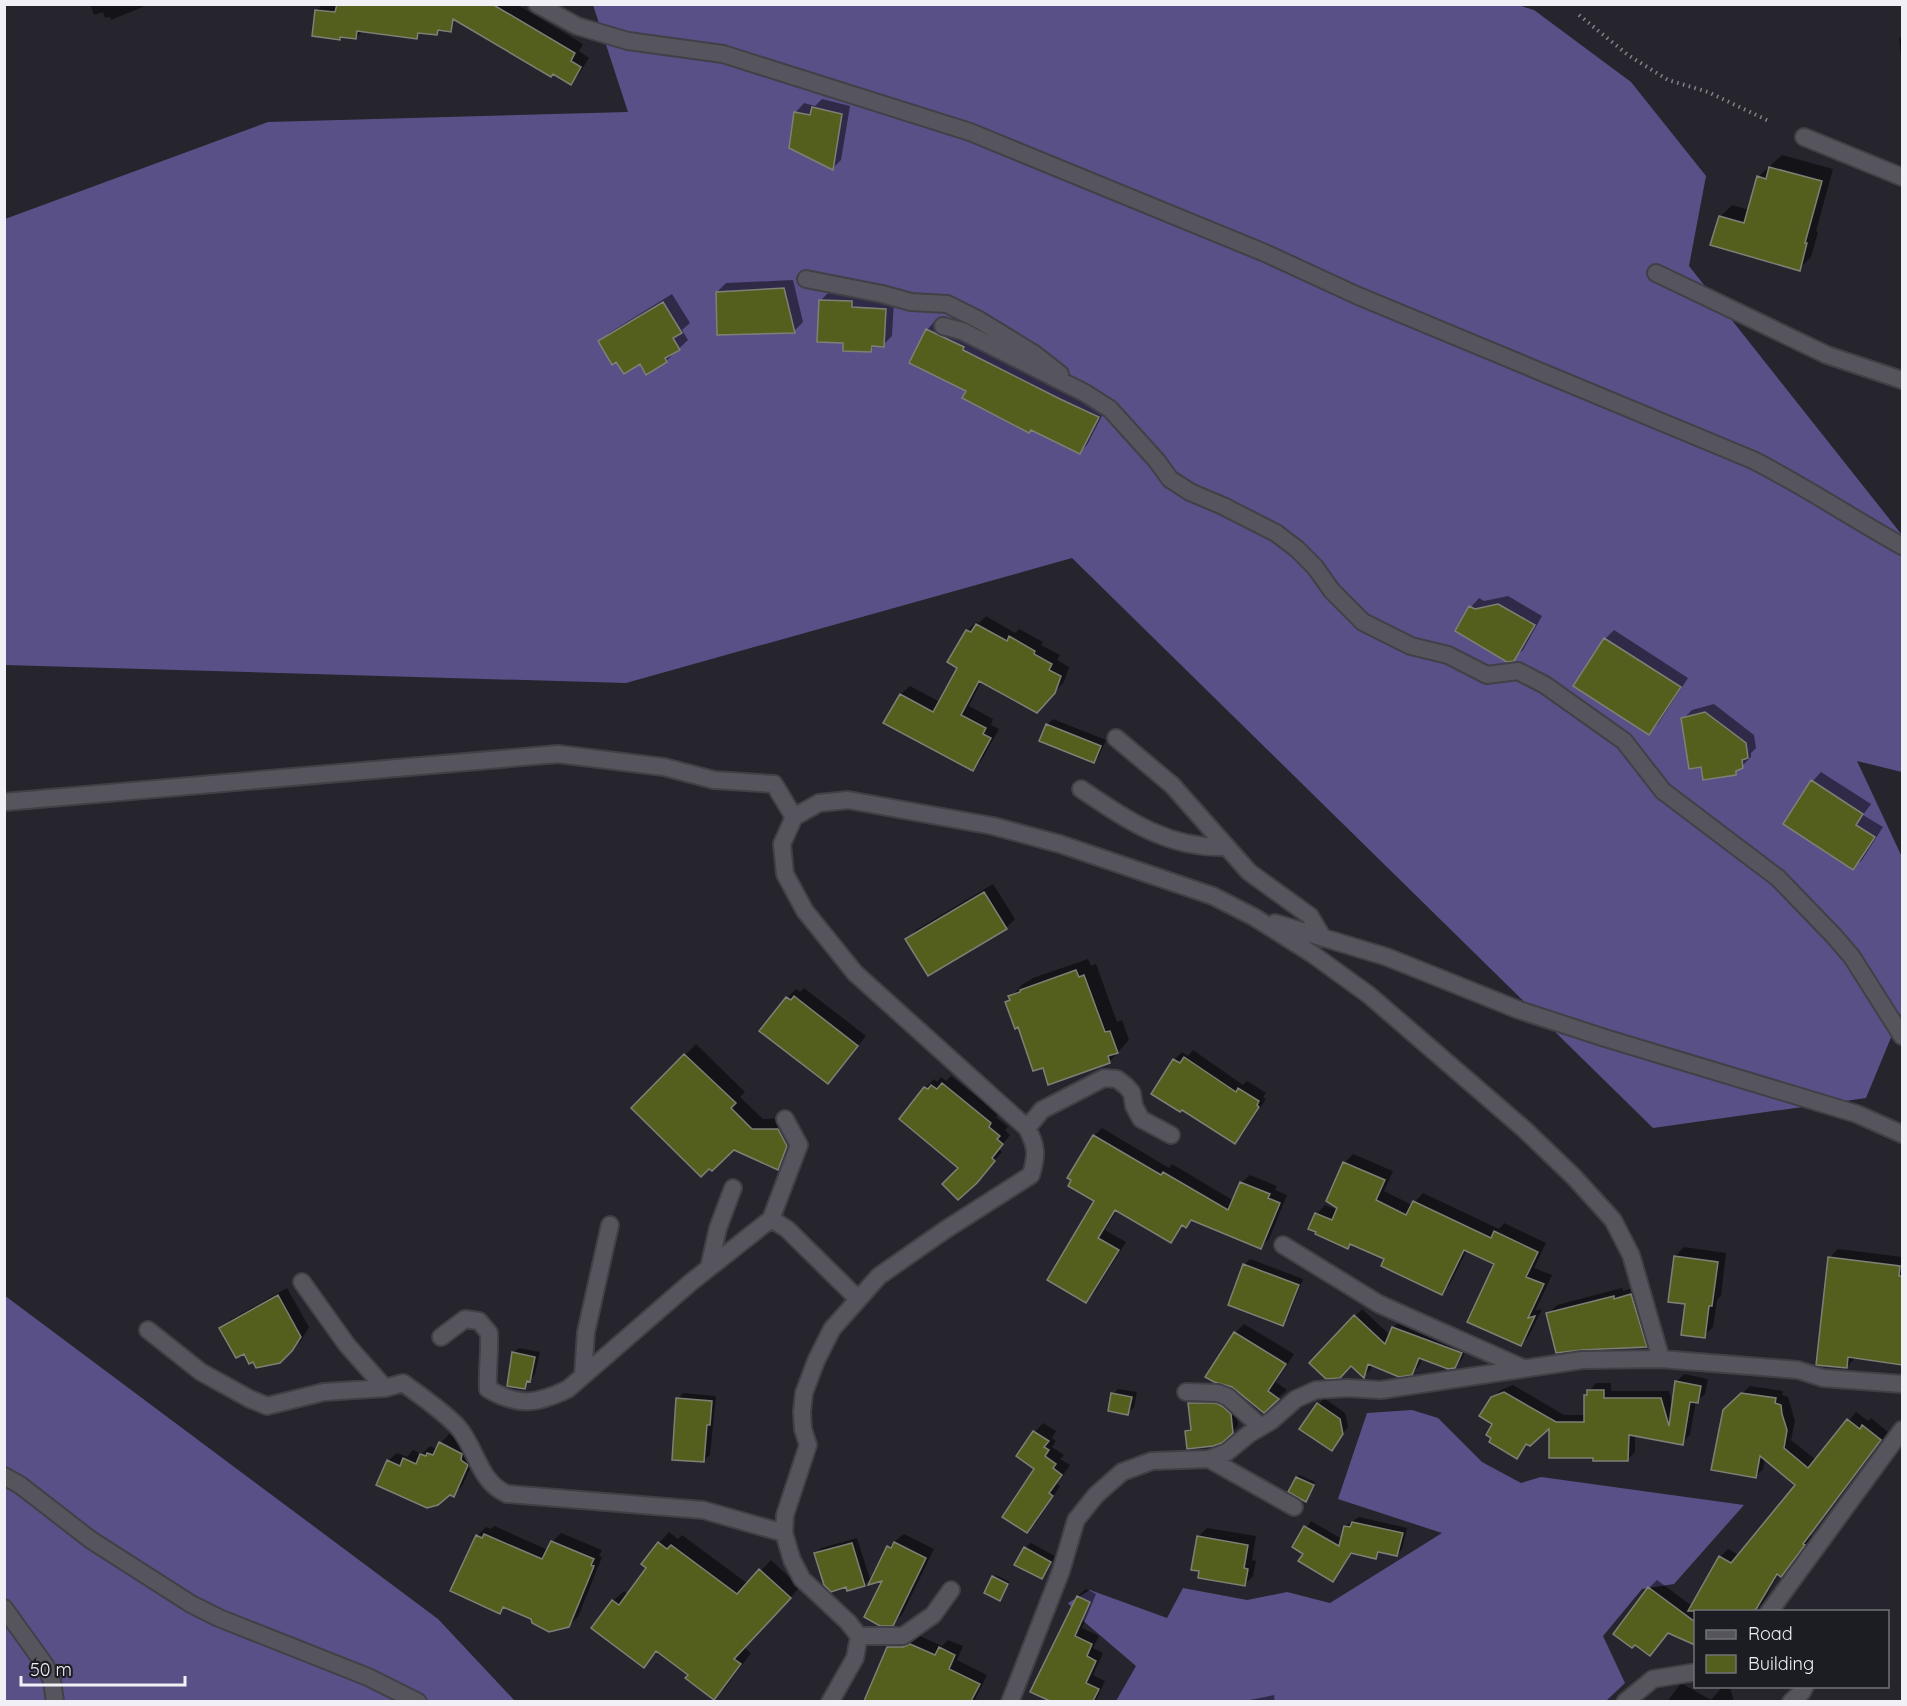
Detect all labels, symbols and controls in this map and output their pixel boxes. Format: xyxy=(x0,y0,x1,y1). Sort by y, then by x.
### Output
legend xyxy=(1694,1610,1889,1688)
text: Road xyxy=(1748,1622,1793,1645)
scale bar xyxy=(21,1649,184,1687)
text: Building xyxy=(1748,1652,1814,1675)
text: 50 m xyxy=(30,1658,72,1681)

